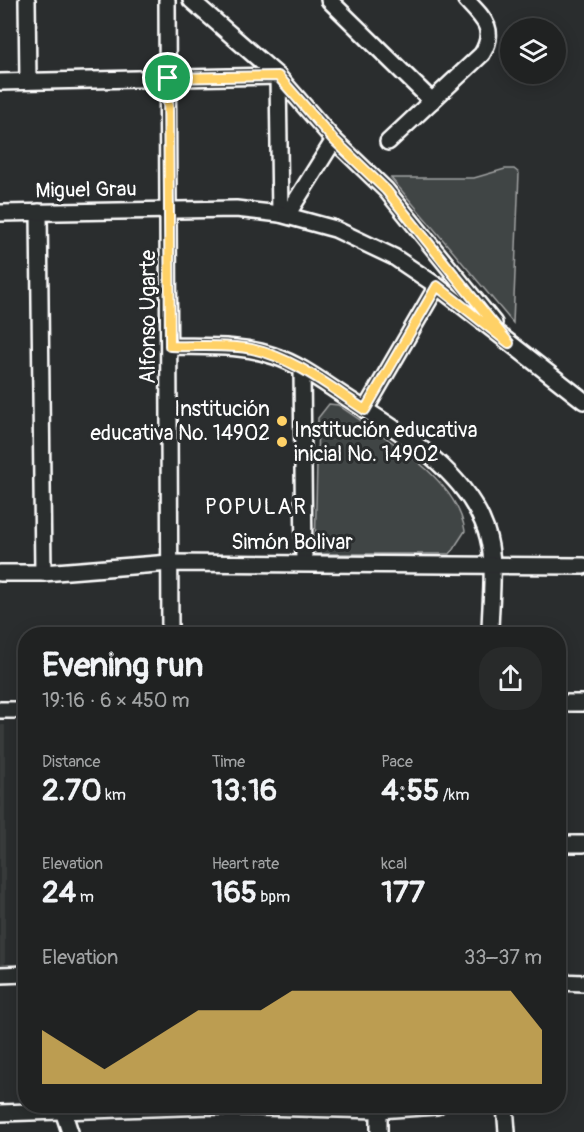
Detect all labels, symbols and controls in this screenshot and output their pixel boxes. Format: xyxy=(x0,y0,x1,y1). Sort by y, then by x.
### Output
map controls xyxy=(500,18,566,84)
button: layers xyxy=(500,18,566,84)
pin xyxy=(142,52,193,103)
icon: arrive xyxy=(151,61,184,94)
street label: Miguel Grau xyxy=(35,176,137,204)
street label: Alfonso Ugarte xyxy=(135,249,162,384)
place label: Institución educativa No. 14902 xyxy=(90,396,270,447)
marker: Institución educativa No. 14902 xyxy=(275,414,289,428)
place label: Institución educativa inicial No. 14902 xyxy=(294,417,477,468)
marker: Institución educativa inicial No. 14902 xyxy=(275,435,289,449)
district label: POPULAR xyxy=(205,493,307,521)
street label: Simón Bolivar xyxy=(231,529,353,556)
text: Evening run xyxy=(42,645,203,686)
button: share xyxy=(479,647,542,710)
text: 19:16 · 6 × 450 m xyxy=(42,688,190,713)
text: Distance xyxy=(42,752,101,772)
text: Time xyxy=(212,752,245,772)
text: Pace xyxy=(381,752,413,772)
text: 2.70 xyxy=(42,772,102,809)
text: 13:16 xyxy=(212,772,277,809)
text: 4:55 xyxy=(381,772,439,809)
text: km xyxy=(102,785,126,805)
text: /km xyxy=(439,785,469,805)
text: Elevation xyxy=(42,854,103,874)
text: Heart rate xyxy=(212,854,279,874)
text: kcal xyxy=(381,854,407,874)
text: 24 xyxy=(42,874,76,911)
text: 165 xyxy=(212,874,257,911)
text: 177 xyxy=(381,874,425,911)
text: m xyxy=(76,887,94,907)
text: bpm xyxy=(257,887,290,907)
text: Elevation xyxy=(42,945,118,970)
text: 33–37 m xyxy=(464,945,542,970)

